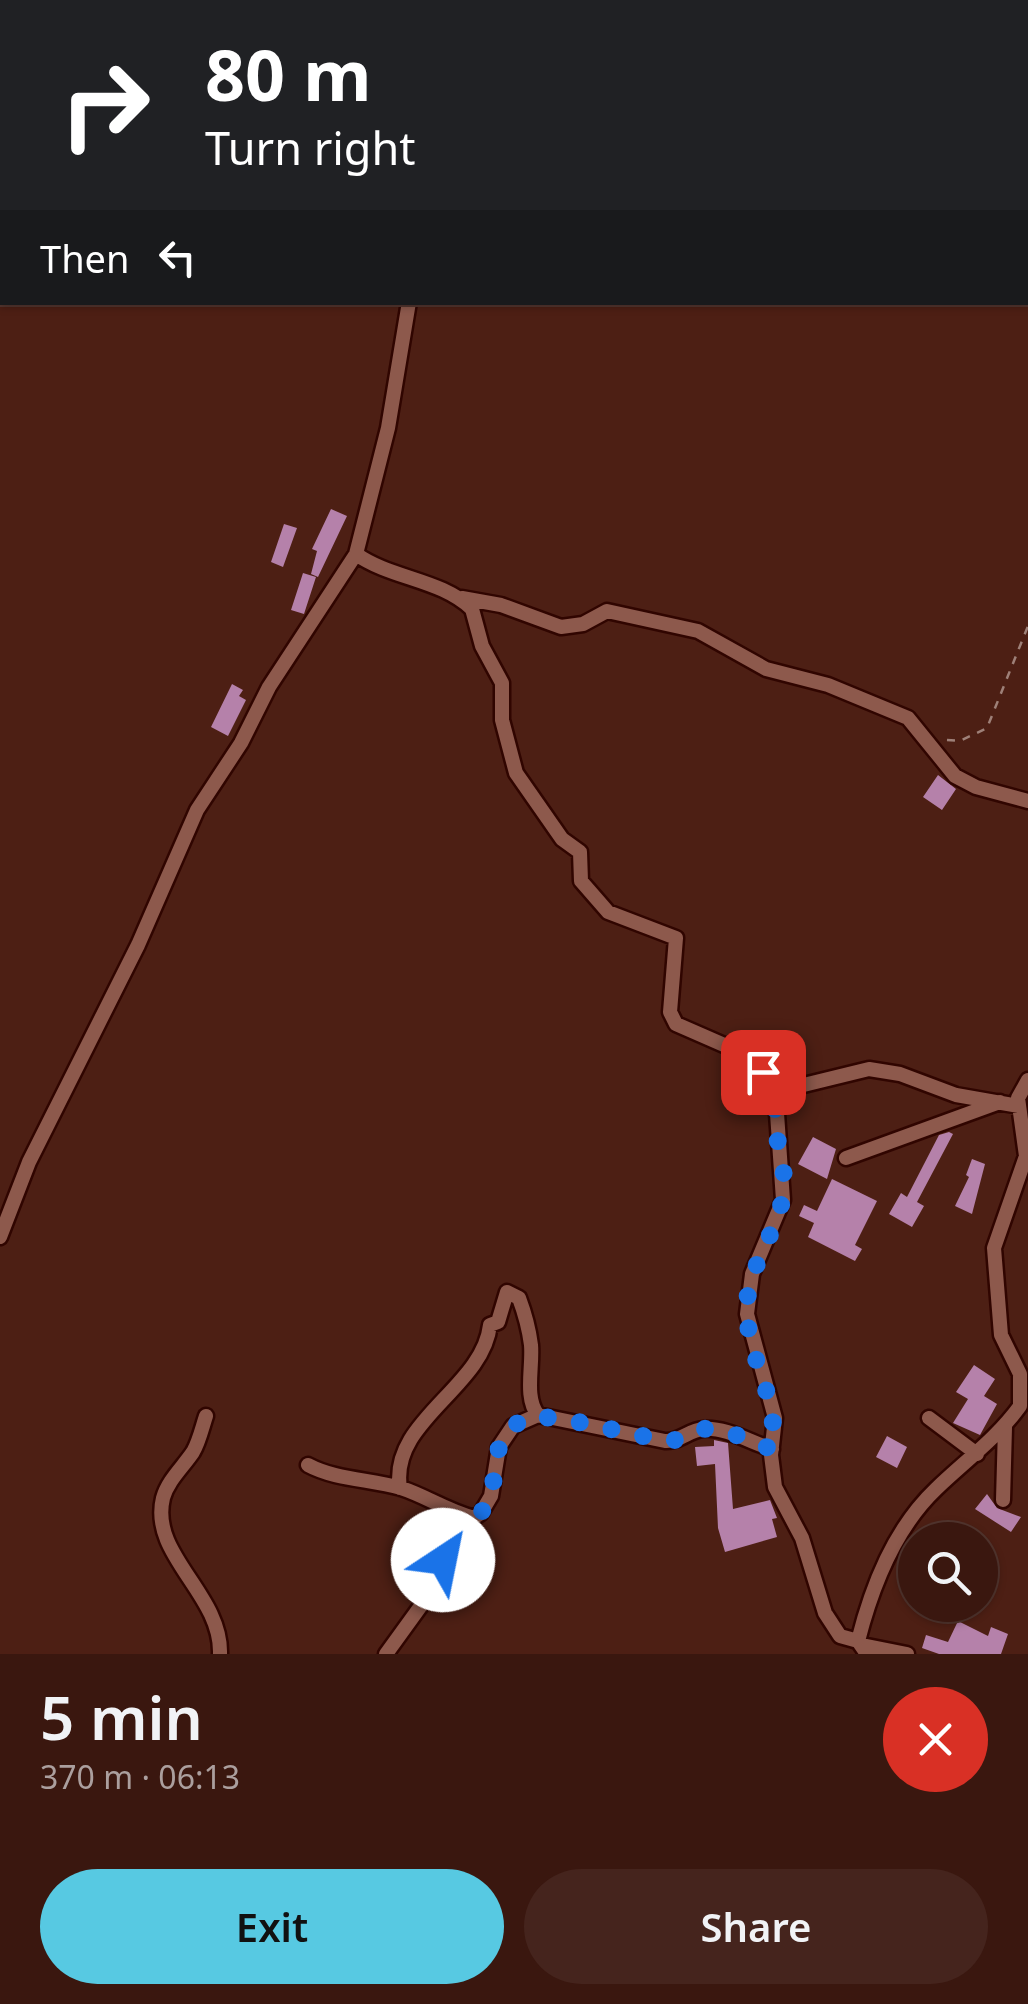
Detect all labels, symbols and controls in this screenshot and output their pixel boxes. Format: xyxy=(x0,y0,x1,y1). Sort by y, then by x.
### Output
text: 80 m xyxy=(205,26,372,122)
icon: right xyxy=(40,40,170,170)
text: Turn right xyxy=(205,117,416,178)
icon: left xyxy=(150,230,205,285)
text: Then xyxy=(40,232,130,284)
pin xyxy=(721,1030,806,1115)
icon: arrive xyxy=(736,1045,791,1100)
position arrow xyxy=(391,1508,495,1612)
map controls xyxy=(898,1522,998,1622)
button: search xyxy=(898,1522,998,1622)
text: 5 min xyxy=(40,1676,203,1758)
button: close xyxy=(883,1687,988,1792)
text: 370 m · 06:13 xyxy=(40,1755,240,1798)
button: Exit xyxy=(40,1869,504,1984)
button: Share xyxy=(524,1869,988,1984)

